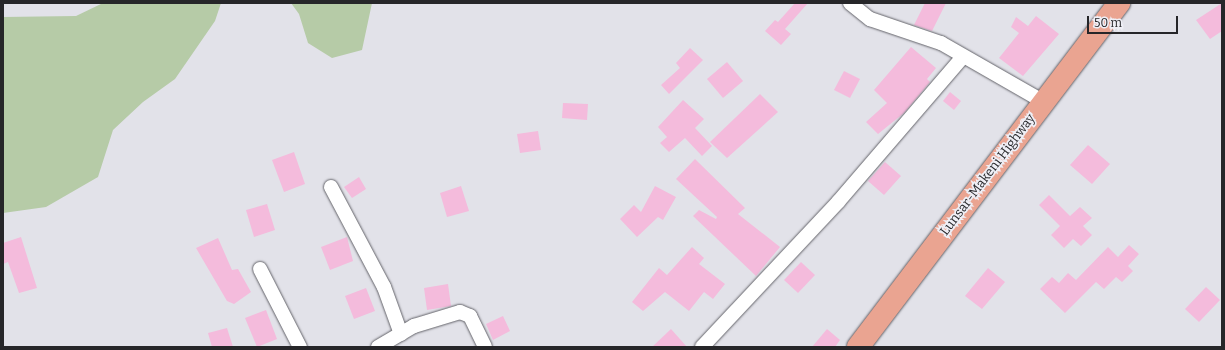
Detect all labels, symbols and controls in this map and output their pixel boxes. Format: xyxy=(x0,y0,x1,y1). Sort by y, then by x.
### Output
scale bar xyxy=(1089,8,1180,34)
text: 50 m xyxy=(1094,16,1122,30)
street label: Lunsar-Makeni Highway xyxy=(937,111,1039,239)

